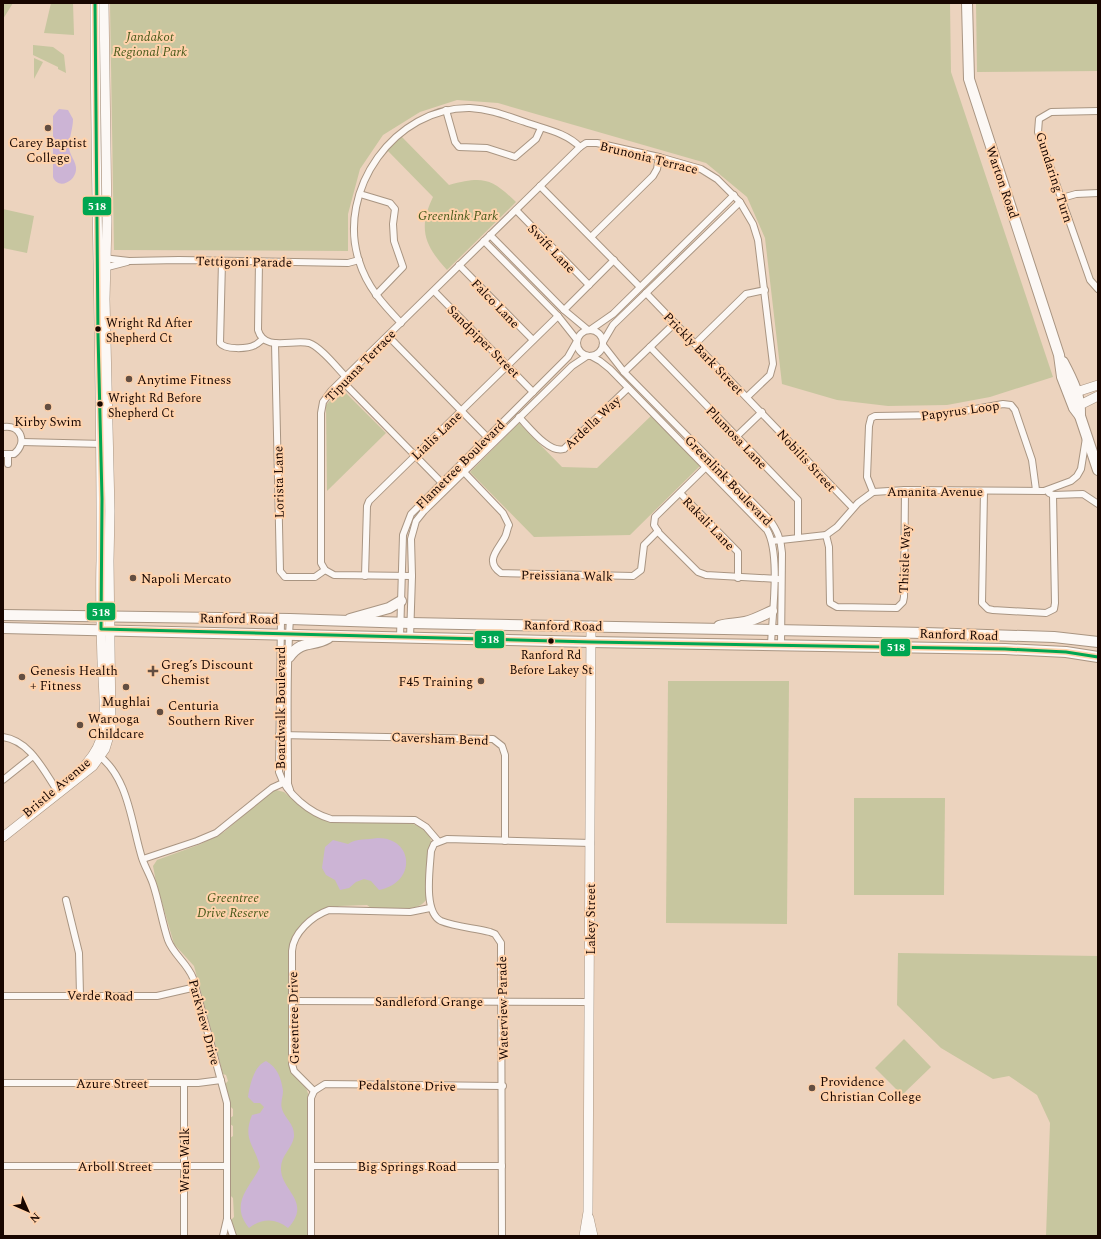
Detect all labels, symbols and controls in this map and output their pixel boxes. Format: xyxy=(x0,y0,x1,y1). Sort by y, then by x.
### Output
park label: Jandakot Regional Park xyxy=(113,27,187,62)
marker: Carey Baptist College xyxy=(43,123,53,133)
street label: Gundaring Turn xyxy=(1030,129,1078,226)
place label: Carey Baptist College xyxy=(9,133,87,168)
street label: Brunonia Terrace xyxy=(598,136,700,180)
street label: Warton Road xyxy=(980,143,1024,221)
line badge: 518 xyxy=(82,196,112,216)
text: 518 xyxy=(88,198,106,215)
park label: Greenlink Park xyxy=(418,206,498,226)
street label: Swift Lane xyxy=(523,220,580,278)
street label: Tettigoni Parade xyxy=(196,251,292,273)
street label: Falco Lane xyxy=(466,274,524,333)
street label: Sandpiper Street xyxy=(442,301,525,383)
street label: Prickly Bark Street xyxy=(658,308,749,400)
place label: Wright Rd After Shepherd Ct xyxy=(106,314,192,348)
marker: Wright Rd After Shepherd Ct xyxy=(93,324,103,334)
street label: Tipuana Terrace xyxy=(321,325,401,407)
place label: Anytime Fitness xyxy=(137,370,231,390)
marker: Anytime Fitness xyxy=(124,374,134,384)
place label: Wright Rd Before Shepherd Ct xyxy=(108,389,202,423)
street label: Ardella Way xyxy=(560,391,626,454)
street label: Papyrus Loop xyxy=(920,396,1001,426)
marker: Wright Rd Before Shepherd Ct xyxy=(95,399,105,409)
marker: Kirby Swim xyxy=(43,402,53,412)
street label: Plumosa Lane xyxy=(701,402,772,474)
street label: Lialis Lane xyxy=(407,406,467,465)
place label: Kirby Swim xyxy=(14,412,82,432)
street label: Flametree Boulevard xyxy=(411,415,510,514)
street label: Nobilis Street xyxy=(772,425,841,497)
street label: Greenlink Boulevard xyxy=(680,431,777,531)
street label: Lorista Lane xyxy=(268,446,290,518)
street label: Amanita Avenue xyxy=(887,482,983,502)
street label: Rakali Lane xyxy=(677,492,739,555)
street label: Thistle Way xyxy=(894,524,916,594)
street label: Preissiana Walk xyxy=(521,565,613,587)
place label: Napoli Mercato xyxy=(141,569,231,589)
marker: Napoli Mercato xyxy=(128,573,138,583)
line badge: 518 xyxy=(86,602,116,621)
text: 518 xyxy=(92,604,110,621)
street label: Ranford Road xyxy=(199,608,279,630)
street label: Ranford Road xyxy=(523,615,603,637)
street label: Ranford Road xyxy=(919,624,999,646)
line badge: 518 xyxy=(474,630,505,649)
text: 518 xyxy=(481,631,499,648)
marker: Ranford Rd Before Lakey St xyxy=(546,636,556,646)
line badge: 518 xyxy=(880,638,911,657)
text: 518 xyxy=(887,639,905,656)
street label: Boardwalk Boulevard xyxy=(271,646,291,770)
place label: Ranford Rd Before Lakey St xyxy=(509,646,593,680)
place label: Greg’s Discount Chemist xyxy=(161,655,254,690)
place label: Genesis Health + Fitness xyxy=(30,661,118,696)
marker: Greg’s Discount Chemist xyxy=(148,666,158,676)
marker: Genesis Health + Fitness xyxy=(17,672,27,682)
place label: F45 Training xyxy=(399,672,473,692)
marker: F45 Training xyxy=(476,676,486,686)
marker: Mughlai xyxy=(121,682,131,692)
place label: Mughlai xyxy=(102,692,150,712)
place label: Centuria Southern River xyxy=(168,696,254,731)
marker: Centuria Southern River xyxy=(155,707,165,717)
place label: Warooga Childcare xyxy=(88,709,144,744)
marker: Warooga Childcare xyxy=(75,720,85,730)
street label: Caversham Bend xyxy=(391,727,489,751)
street label: Bristle Avenue xyxy=(18,753,95,822)
street label: Lakey Street xyxy=(581,883,601,955)
park label: Greentree Drive Reserve xyxy=(197,888,269,923)
street label: Waterview Parade xyxy=(492,956,514,1060)
street label: Greentree Drive xyxy=(283,971,305,1065)
street label: Parkview Drive xyxy=(183,977,225,1067)
street label: Verde Road xyxy=(67,985,133,1007)
street label: Sandleford Grange xyxy=(375,992,483,1012)
place label: Providence Christian College xyxy=(820,1072,921,1107)
street label: Azure Street xyxy=(76,1074,148,1094)
street label: Pedalstone Drive xyxy=(358,1075,456,1097)
marker: Providence Christian College xyxy=(807,1083,817,1093)
street label: Wren Walk xyxy=(175,1128,195,1192)
street label: Arboll Street xyxy=(78,1157,153,1177)
street label: Big Springs Road xyxy=(357,1157,457,1177)
north arrow xyxy=(8,1191,48,1231)
text: N xyxy=(26,1209,44,1227)

